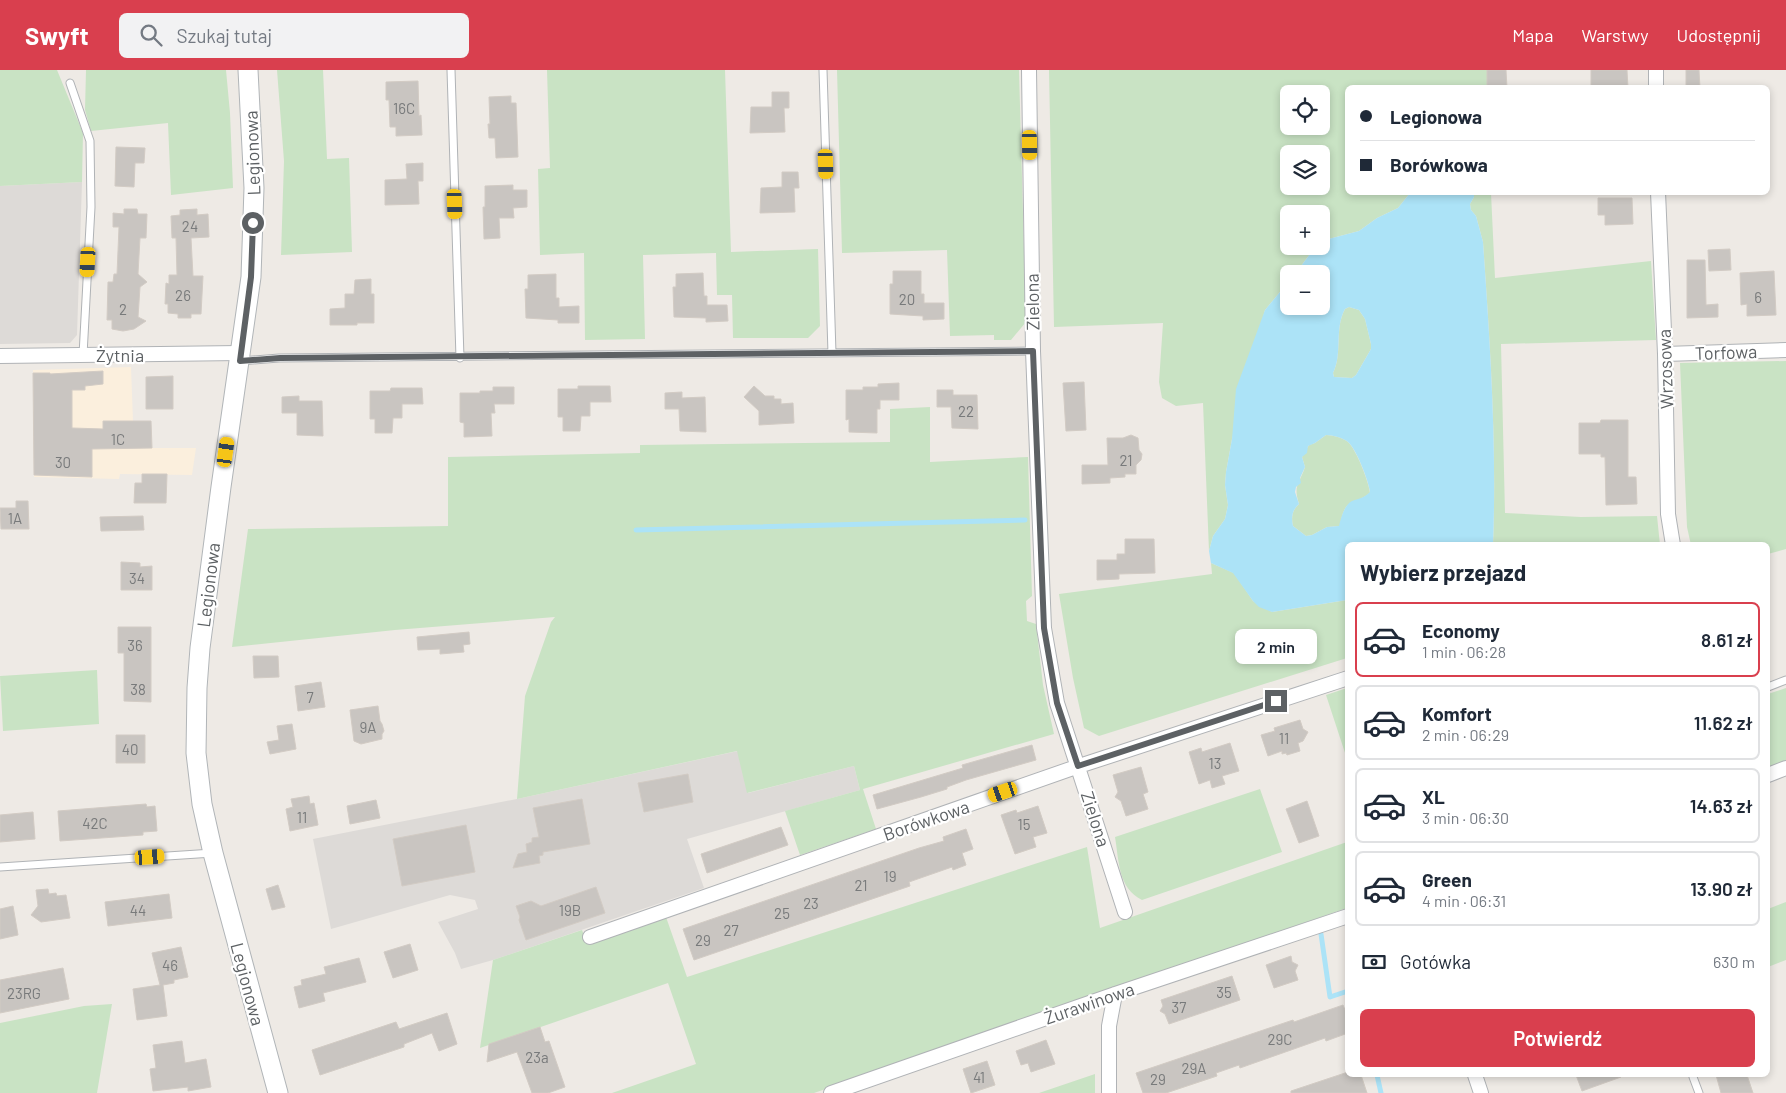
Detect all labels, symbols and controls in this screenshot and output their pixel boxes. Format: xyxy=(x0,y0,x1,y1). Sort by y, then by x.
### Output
search box xyxy=(119,13,469,58)
text: Swyft xyxy=(25,21,89,50)
icon: search xyxy=(137,21,165,49)
text: Szukaj tutaj xyxy=(177,24,272,47)
text: Mapa xyxy=(1512,24,1553,46)
text: Warstwy xyxy=(1581,24,1649,46)
text: Udostępnij xyxy=(1677,24,1761,46)
map controls xyxy=(1280,85,1330,315)
button: locate xyxy=(1280,85,1330,135)
house number: 16C xyxy=(393,99,415,117)
text: Legionowa xyxy=(1390,105,1482,128)
street label: Legionowa xyxy=(240,110,264,196)
car xyxy=(1022,130,1037,160)
button: layers xyxy=(1280,145,1330,195)
car xyxy=(817,149,834,179)
text: Borówkowa xyxy=(1390,153,1488,176)
car xyxy=(446,189,463,219)
button: + xyxy=(1280,205,1330,255)
route start xyxy=(242,212,264,234)
house number: 24 xyxy=(182,217,198,235)
car xyxy=(79,247,96,277)
button: − xyxy=(1280,265,1330,315)
street label: Zielona xyxy=(1021,273,1043,331)
house number: 26 xyxy=(175,286,191,304)
house number: 6 xyxy=(1754,288,1762,306)
house number: 20 xyxy=(899,290,915,308)
house number: 2 xyxy=(119,300,127,318)
street label: Wrzosowa xyxy=(1653,329,1677,409)
street label: Torfowa xyxy=(1694,340,1758,364)
street label: Żytnia xyxy=(96,344,144,366)
house number: 22 xyxy=(958,402,974,420)
house number: 1C xyxy=(111,430,125,448)
car xyxy=(216,436,235,468)
house number: 21 xyxy=(1119,451,1133,469)
house number: 30 xyxy=(55,453,71,471)
house number: 1A xyxy=(8,509,22,527)
street label: Legionowa xyxy=(192,542,224,628)
text: Wybierz przejazd xyxy=(1360,559,1526,585)
house number: 34 xyxy=(129,569,145,587)
icon: car xyxy=(1362,617,1407,662)
text: Economy xyxy=(1422,619,1500,642)
callout: 2 min xyxy=(1235,628,1317,664)
text: 8.61 zł xyxy=(1701,628,1753,651)
house number: 36 xyxy=(127,636,143,654)
text: 2 min xyxy=(1257,637,1295,656)
text: 1 min · 06:28 xyxy=(1422,642,1506,661)
house number: 38 xyxy=(130,680,146,698)
house number: 7 xyxy=(306,688,314,706)
route end xyxy=(1265,690,1287,712)
icon: car xyxy=(1362,700,1407,745)
text: Komfort xyxy=(1422,702,1492,725)
text: 11.62 zł xyxy=(1694,711,1753,734)
house number: 9A xyxy=(360,718,376,736)
text: 2 min · 06:29 xyxy=(1422,725,1509,744)
house number: 11 xyxy=(1279,729,1289,747)
house number: 40 xyxy=(122,740,138,758)
house number: 13 xyxy=(1209,754,1221,772)
car xyxy=(986,780,1019,804)
icon: car xyxy=(1362,783,1407,828)
text: XL xyxy=(1422,785,1445,808)
street label: Zielona xyxy=(1077,789,1115,849)
text: 14.63 zł xyxy=(1690,794,1753,817)
street label: Borówkowa xyxy=(880,795,972,845)
house number: 11 xyxy=(297,808,307,826)
text: 3 min · 06:30 xyxy=(1422,808,1509,827)
house number: 42C xyxy=(82,814,108,832)
house number: 15 xyxy=(1018,815,1030,833)
car xyxy=(134,848,165,866)
icon: car xyxy=(1362,866,1407,911)
house number: 19 xyxy=(883,867,897,885)
text: Green xyxy=(1422,868,1472,891)
house number: 21 xyxy=(854,876,868,894)
text: 13.90 zł xyxy=(1690,877,1753,900)
text: 4 min · 06:31 xyxy=(1422,891,1506,910)
house number: 23 xyxy=(803,894,819,912)
house number: 44 xyxy=(130,901,146,919)
house number: 19B xyxy=(559,901,581,919)
house number: 25 xyxy=(774,904,790,922)
house number: 27 xyxy=(723,921,739,939)
house number: 29 xyxy=(695,931,711,949)
street label: Legionowa xyxy=(226,940,270,1028)
icon: cash xyxy=(1360,948,1388,976)
text: Gotówka xyxy=(1400,950,1471,973)
text: 630 m xyxy=(1713,952,1755,971)
house number: 46 xyxy=(162,956,178,974)
street label: Żurawinowa xyxy=(1041,977,1137,1029)
house number: 35 xyxy=(1216,983,1232,1001)
house number: 23RG xyxy=(7,984,41,1002)
house number: 37 xyxy=(1172,998,1186,1016)
button: Potwierdź xyxy=(1360,1009,1755,1067)
house number: 29C xyxy=(1268,1030,1292,1048)
house number: 23a xyxy=(525,1048,549,1066)
house number: 29A xyxy=(1182,1059,1206,1077)
house number: 41 xyxy=(973,1068,985,1086)
house number: 29 xyxy=(1150,1070,1166,1088)

